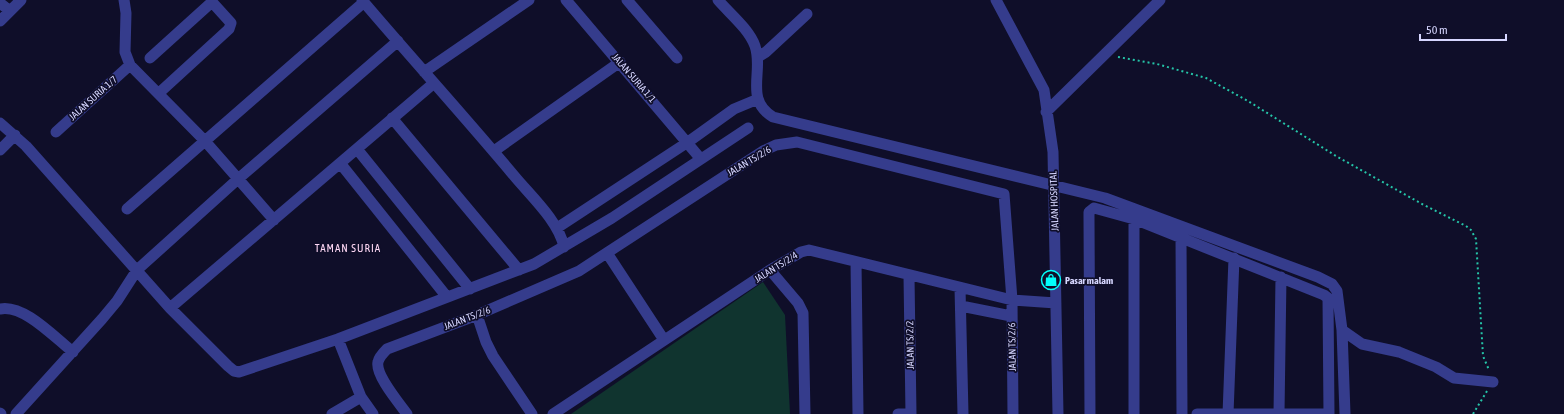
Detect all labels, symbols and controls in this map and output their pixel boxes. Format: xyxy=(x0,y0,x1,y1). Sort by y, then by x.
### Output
scale bar xyxy=(1420,16,1506,42)
text: 50 m xyxy=(1426,23,1448,37)
street label: JALAN SURIA 1/1 xyxy=(610,51,658,105)
street label: JALAN SURIA 1/7 xyxy=(67,73,120,122)
street label: JALAN TS/2/6 xyxy=(725,144,773,178)
street label: JALAN HOSPITAL xyxy=(1047,171,1061,231)
district label: TAMAN SURIA xyxy=(315,242,381,254)
street label: JALAN TS/2/4 xyxy=(752,249,800,285)
shop icon: Pasar malam xyxy=(1040,269,1062,291)
place label: Pasar malam xyxy=(1065,275,1113,286)
street label: JALAN TS/2/6 xyxy=(442,304,492,332)
street label: JALAN TS/2/2 xyxy=(904,320,916,370)
street label: JALAN TS/2/6 xyxy=(1006,322,1018,372)

